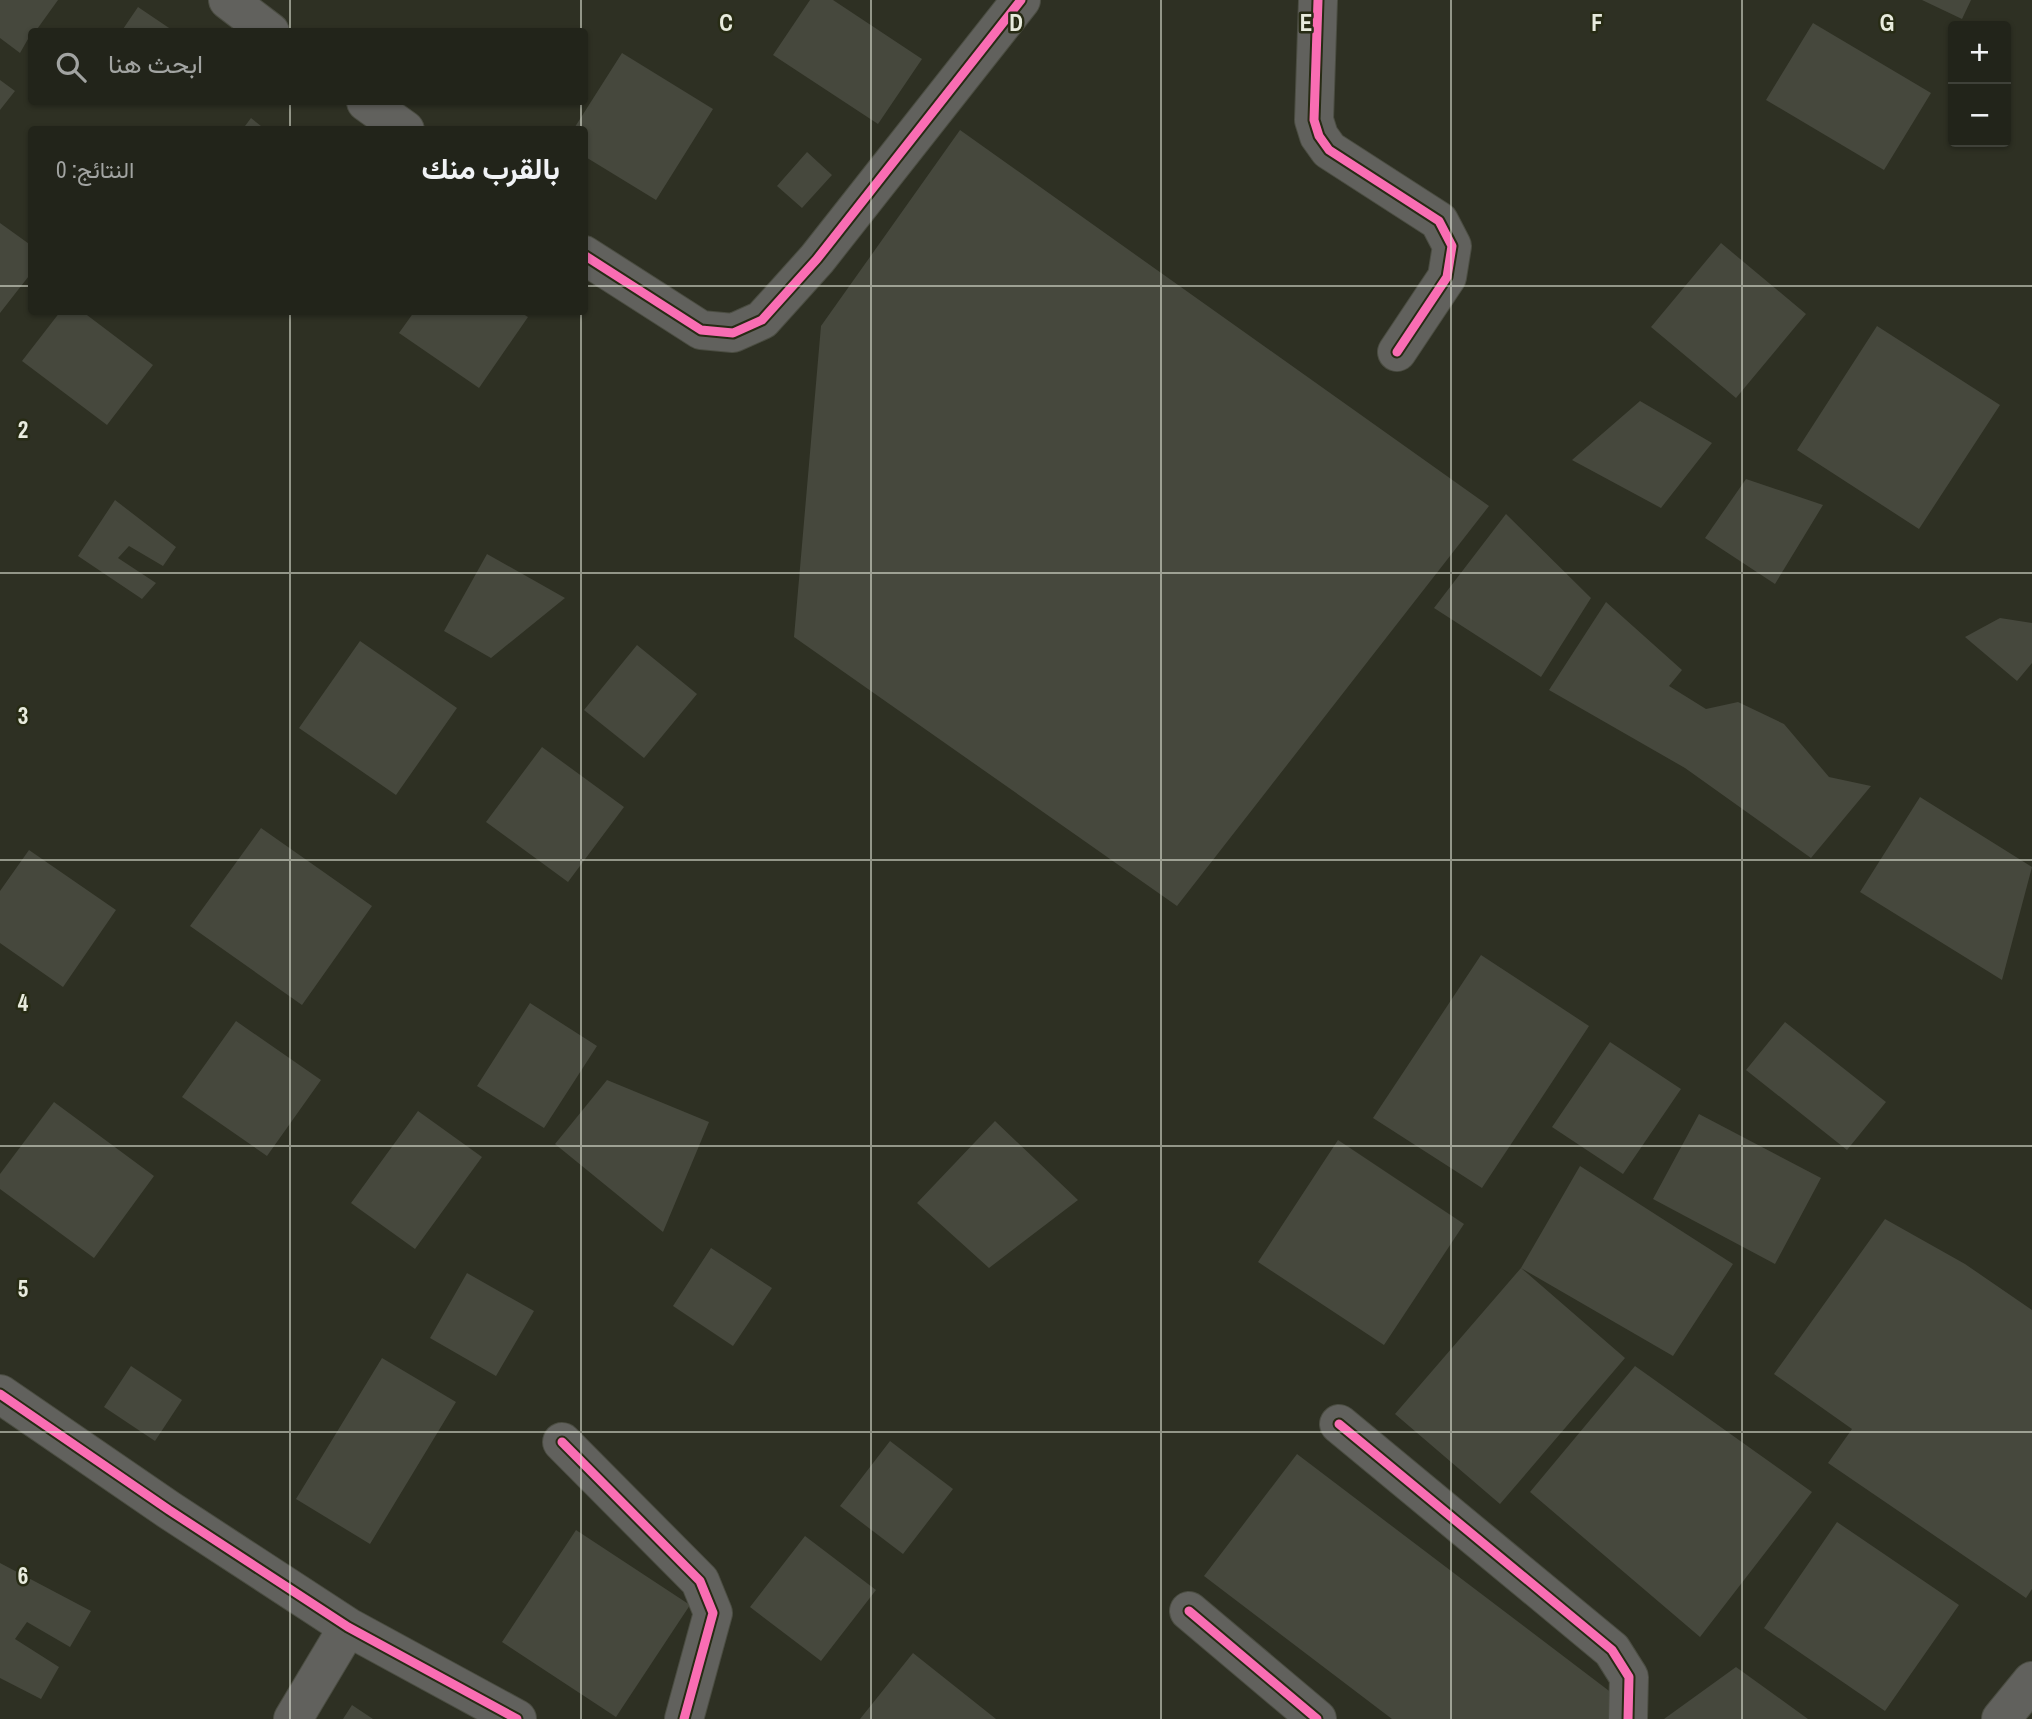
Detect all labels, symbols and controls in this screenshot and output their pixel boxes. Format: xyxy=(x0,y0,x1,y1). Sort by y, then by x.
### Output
text: C xyxy=(719,7,733,38)
text: D xyxy=(1009,7,1023,38)
text: E xyxy=(1300,7,1312,38)
text: F xyxy=(1591,7,1603,38)
text: G xyxy=(1880,7,1894,38)
map controls xyxy=(1948,21,2011,147)
button: + xyxy=(1948,21,2011,84)
search box xyxy=(28,28,588,105)
text: ابحث هنا xyxy=(108,46,203,81)
icon: search xyxy=(52,48,90,86)
button: − xyxy=(1948,84,2011,147)
text: بالقرب منك xyxy=(421,148,560,188)
text: النتائج: 0 xyxy=(56,154,134,185)
text: 2 xyxy=(18,414,28,445)
text: 3 xyxy=(18,700,28,731)
text: 4 xyxy=(18,987,29,1018)
text: 5 xyxy=(18,1273,28,1304)
text: 6 xyxy=(18,1560,28,1591)

